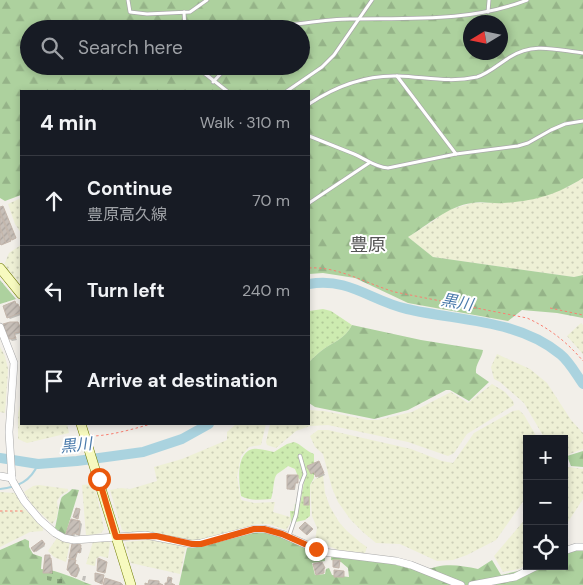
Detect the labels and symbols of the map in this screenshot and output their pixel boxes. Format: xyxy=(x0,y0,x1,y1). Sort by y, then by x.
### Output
north arrow xyxy=(463,15,508,60)
district label: 豊原 xyxy=(350,233,386,257)
water label: 黒川 xyxy=(439,289,477,315)
water label: 黒川 xyxy=(59,433,95,457)
route start xyxy=(88,468,111,491)
route end xyxy=(305,538,328,561)

